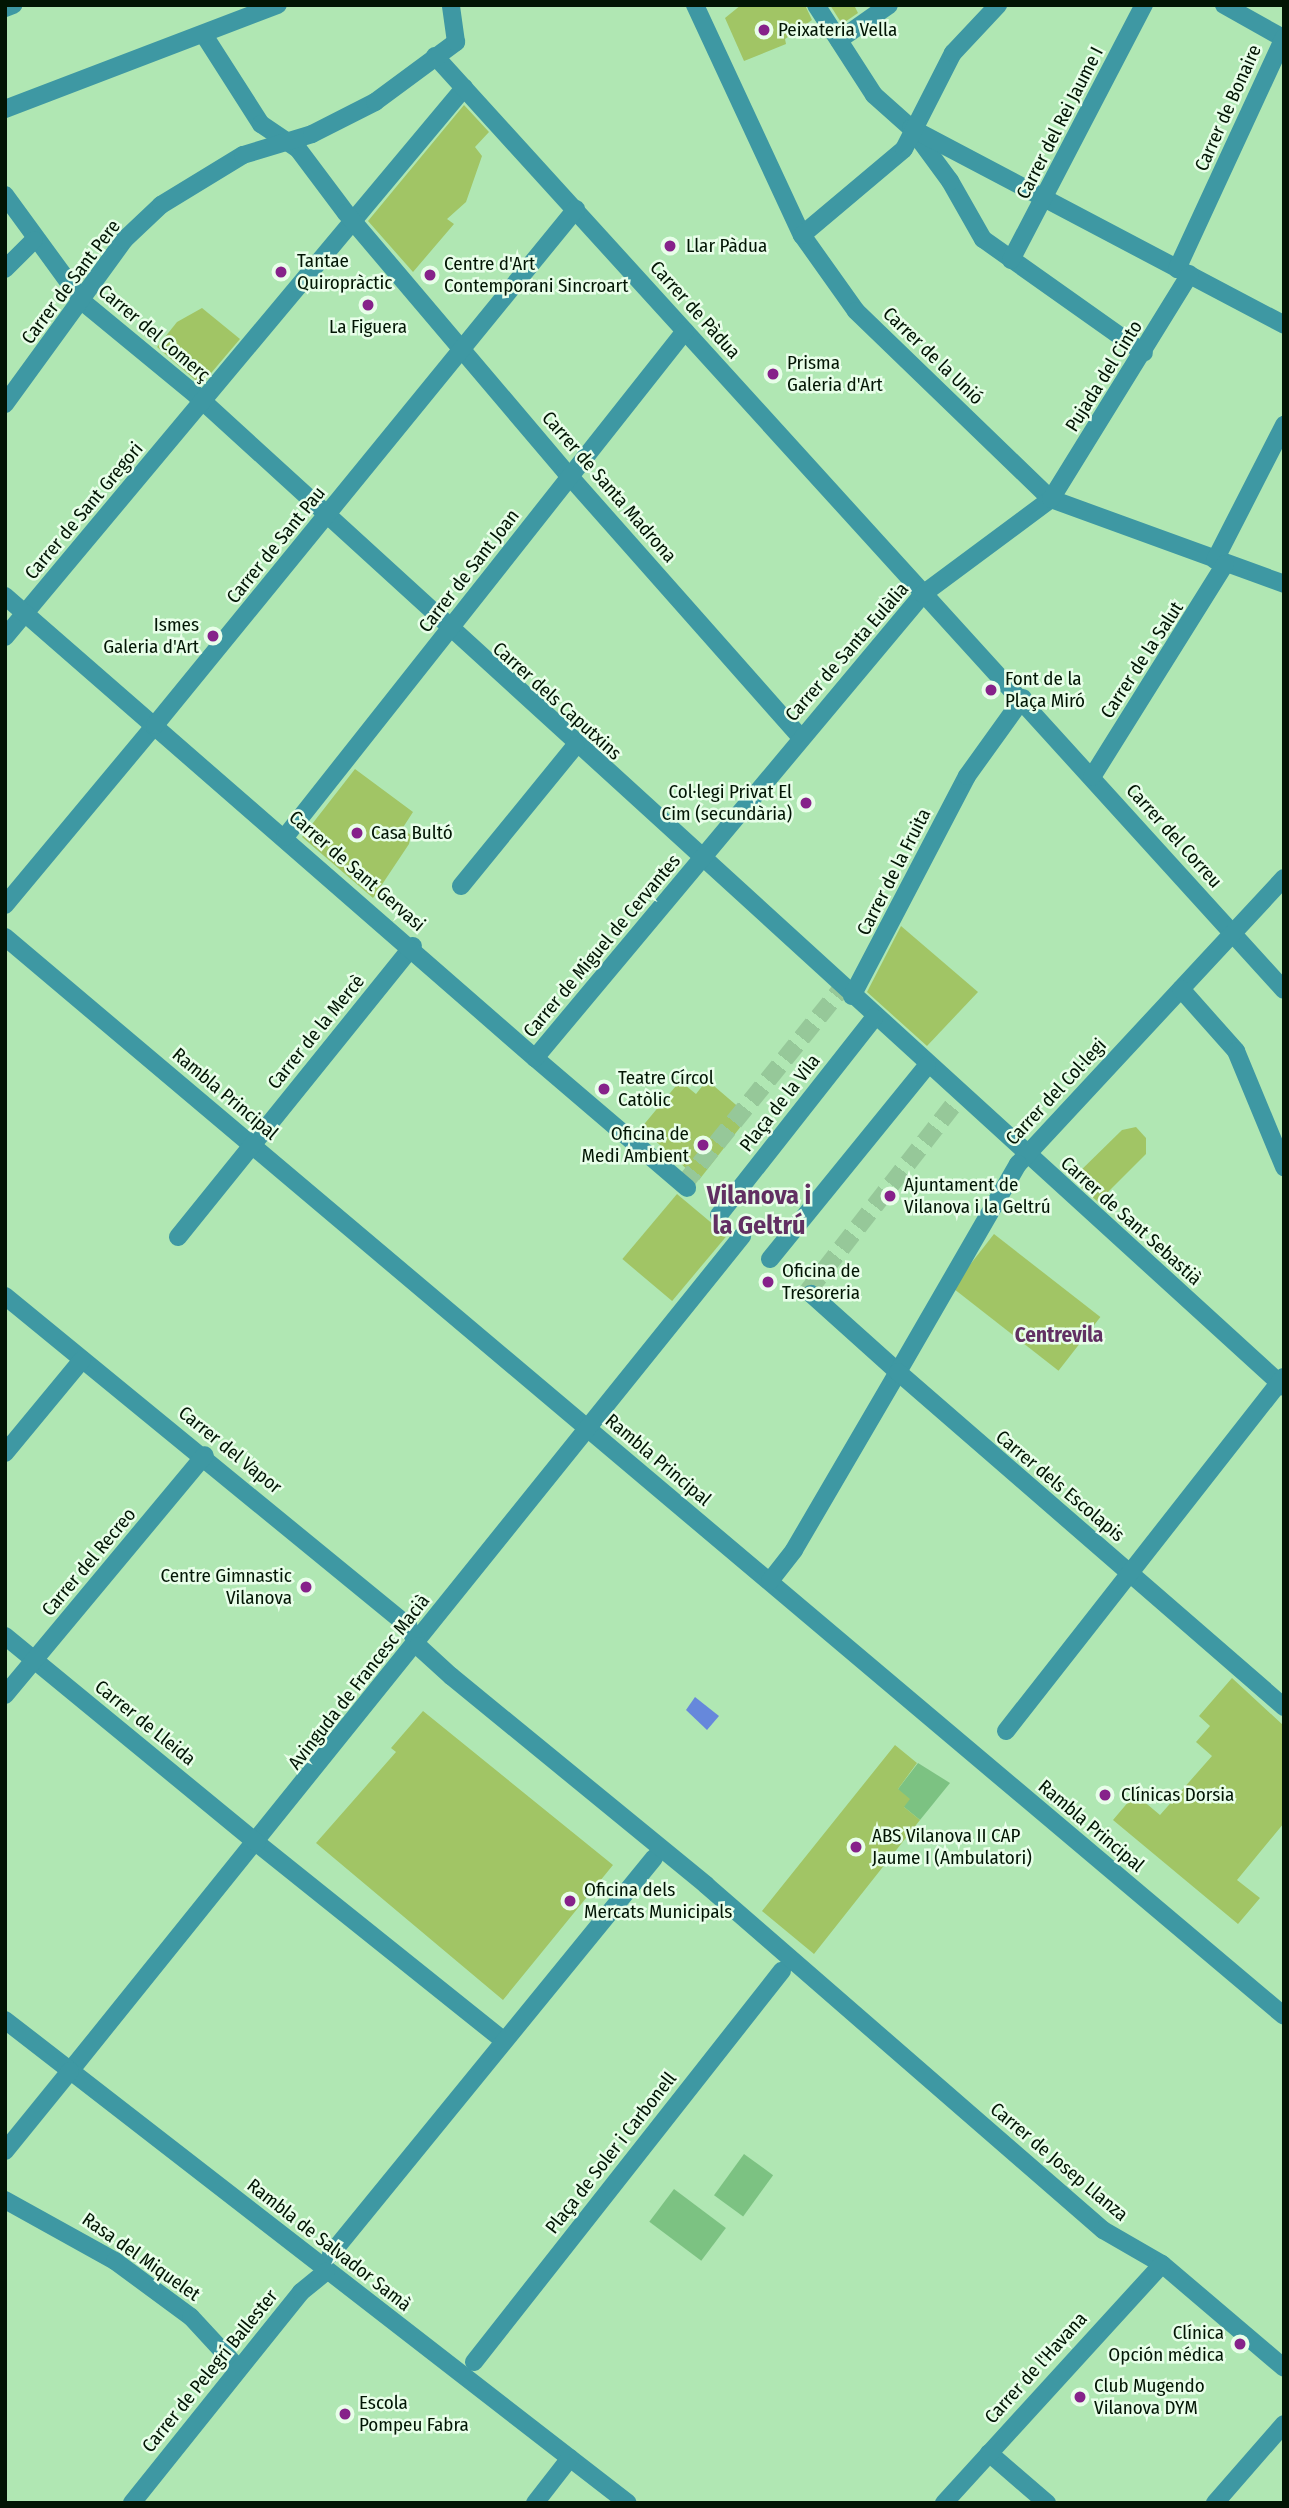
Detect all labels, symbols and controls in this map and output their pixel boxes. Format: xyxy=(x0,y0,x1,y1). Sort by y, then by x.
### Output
place label: Peixateria Vella xyxy=(778,19,897,41)
marker: Peixateria Vella xyxy=(756,22,772,38)
street label: Carrer de Bonaire xyxy=(1190,41,1266,175)
street label: Carrer del Rei Jaume I xyxy=(1012,43,1108,203)
street label: Carrer de Sant Pere xyxy=(17,215,125,349)
place label: Llar Pàdua xyxy=(686,235,767,257)
marker: Llar Pàdua xyxy=(660,236,680,256)
place label: Tantae Quiropràctic xyxy=(297,250,392,294)
place label: Centre d'Art Contemporani Sincroart xyxy=(444,253,628,297)
street label: Carrer de Pàdua xyxy=(645,256,745,364)
marker: Tantae Quiropràctic xyxy=(271,262,291,282)
marker: Centre d'Art Contemporani Sincroart xyxy=(422,267,438,283)
street label: Carrer del Comerç xyxy=(94,280,214,386)
marker: La Figuera xyxy=(360,297,376,313)
street label: Carrer de la Unió xyxy=(878,302,988,410)
place label: La Figuera xyxy=(329,316,407,338)
street label: Pujada del Cinto xyxy=(1061,316,1147,436)
place label: Prisma Galeria d'Art xyxy=(787,352,883,396)
marker: Prisma Galeria d'Art xyxy=(765,366,781,382)
street label: Carrer de Santa Madrona xyxy=(537,407,681,567)
street label: Carrer de Sant Gregori xyxy=(20,438,148,584)
street label: Carrer de Sant Pau xyxy=(222,482,330,608)
street label: Carrer de Sant Joan xyxy=(414,505,524,637)
street label: Carrer de Santa Eulàlia xyxy=(781,578,913,726)
street label: Carrer de la Salut xyxy=(1096,597,1188,723)
place label: Ismes Galeria d'Art xyxy=(103,614,199,658)
marker: Ismes Galeria d'Art xyxy=(205,628,221,644)
street label: Carrer dels Caputxins xyxy=(488,637,626,765)
place label: Font de la Plaça Miró xyxy=(1005,668,1085,712)
marker: Font de la Plaça Miró xyxy=(983,682,999,698)
street label: Carrer del Correu xyxy=(1121,779,1227,893)
place label: Col·legi Privat El Cim (secundària) xyxy=(662,781,792,825)
marker: Col·legi Privat El Cim (secundària) xyxy=(798,795,814,811)
street label: Carrer de la Fruita xyxy=(852,805,936,939)
street label: Carrer de Sant Gervasi xyxy=(284,806,430,936)
place label: Casa Bultó xyxy=(371,822,453,844)
marker: Casa Bultó xyxy=(349,825,365,841)
street label: Carrer de Miguel de Cervantes xyxy=(519,850,685,1042)
street label: Carrer de la Mercè xyxy=(263,970,369,1094)
street label: Carrer del Col·legi xyxy=(1001,1034,1111,1150)
street label: Rambla Principal xyxy=(168,1043,282,1145)
street label: Plaça de la Vila xyxy=(735,1050,825,1156)
place label: Teatre Círcol Catòlic xyxy=(618,1067,714,1111)
marker: Teatre Círcol Catòlic xyxy=(596,1081,612,1097)
place label: Oficina de Medi Ambient xyxy=(582,1123,689,1167)
marker: Oficina de Medi Ambient xyxy=(695,1137,711,1153)
street label: Carrer de Sant Sebastià xyxy=(1056,1152,1206,1290)
place label: Ajuntament de Vilanova i la Geltrú xyxy=(904,1174,1051,1218)
district label: Vilanova i la Geltrú xyxy=(707,1180,811,1242)
marker: Ajuntament de Vilanova i la Geltrú xyxy=(882,1188,898,1204)
place label: Oficina de Tresoreria xyxy=(782,1260,860,1304)
marker: Oficina de Tresoreria xyxy=(760,1274,776,1290)
district label: Centrevila xyxy=(1015,1322,1103,1348)
street label: Carrer del Vapor xyxy=(174,1401,286,1499)
street label: Rambla Principal xyxy=(601,1409,715,1511)
street label: Carrer dels Escolapis xyxy=(991,1425,1129,1547)
street label: Carrer del Recreo xyxy=(37,1503,141,1621)
place label: Centre Gimnastic Vilanova xyxy=(160,1565,292,1609)
marker: Centre Gimnastic Vilanova xyxy=(298,1579,314,1595)
street label: Avinguda de Francesc Macià xyxy=(284,1590,434,1774)
street label: Carrer de Lleida xyxy=(90,1676,200,1770)
street label: Rambla Principal xyxy=(1034,1775,1148,1877)
place label: Clínicas Dorsia xyxy=(1121,1784,1234,1806)
marker: Clínicas Dorsia xyxy=(1095,1785,1115,1805)
place label: ABS Vilanova II CAP Jaume I (Ambulatori) xyxy=(872,1825,1032,1869)
marker: ABS Vilanova II CAP Jaume I (Ambulatori) xyxy=(846,1837,866,1857)
place label: Oficina dels Mercats Municipals xyxy=(584,1879,732,1923)
marker: Oficina dels Mercats Municipals xyxy=(562,1893,578,1909)
street label: Plaça de Soler i Carbonell xyxy=(541,2068,681,2238)
street label: Carrer de Josep Llanza xyxy=(986,2098,1132,2226)
street label: Rambla de Salvador Samà xyxy=(243,2174,415,2316)
street label: Rasa del Miquelet xyxy=(78,2208,204,2306)
street label: Carrer de Pelegrí Ballester xyxy=(137,2285,283,2457)
street label: Carrer de l'Havana xyxy=(980,2308,1092,2428)
place label: Clínica Opción médica xyxy=(1108,2322,1224,2366)
marker: Clínica Opción médica xyxy=(1230,2334,1250,2354)
place label: Club Mugendo Vilanova DYM xyxy=(1094,2375,1205,2419)
marker: Club Mugendo Vilanova DYM xyxy=(1072,2389,1088,2405)
place label: Escola Pompeu Fabra xyxy=(359,2392,469,2436)
marker: Escola Pompeu Fabra xyxy=(337,2406,353,2422)

